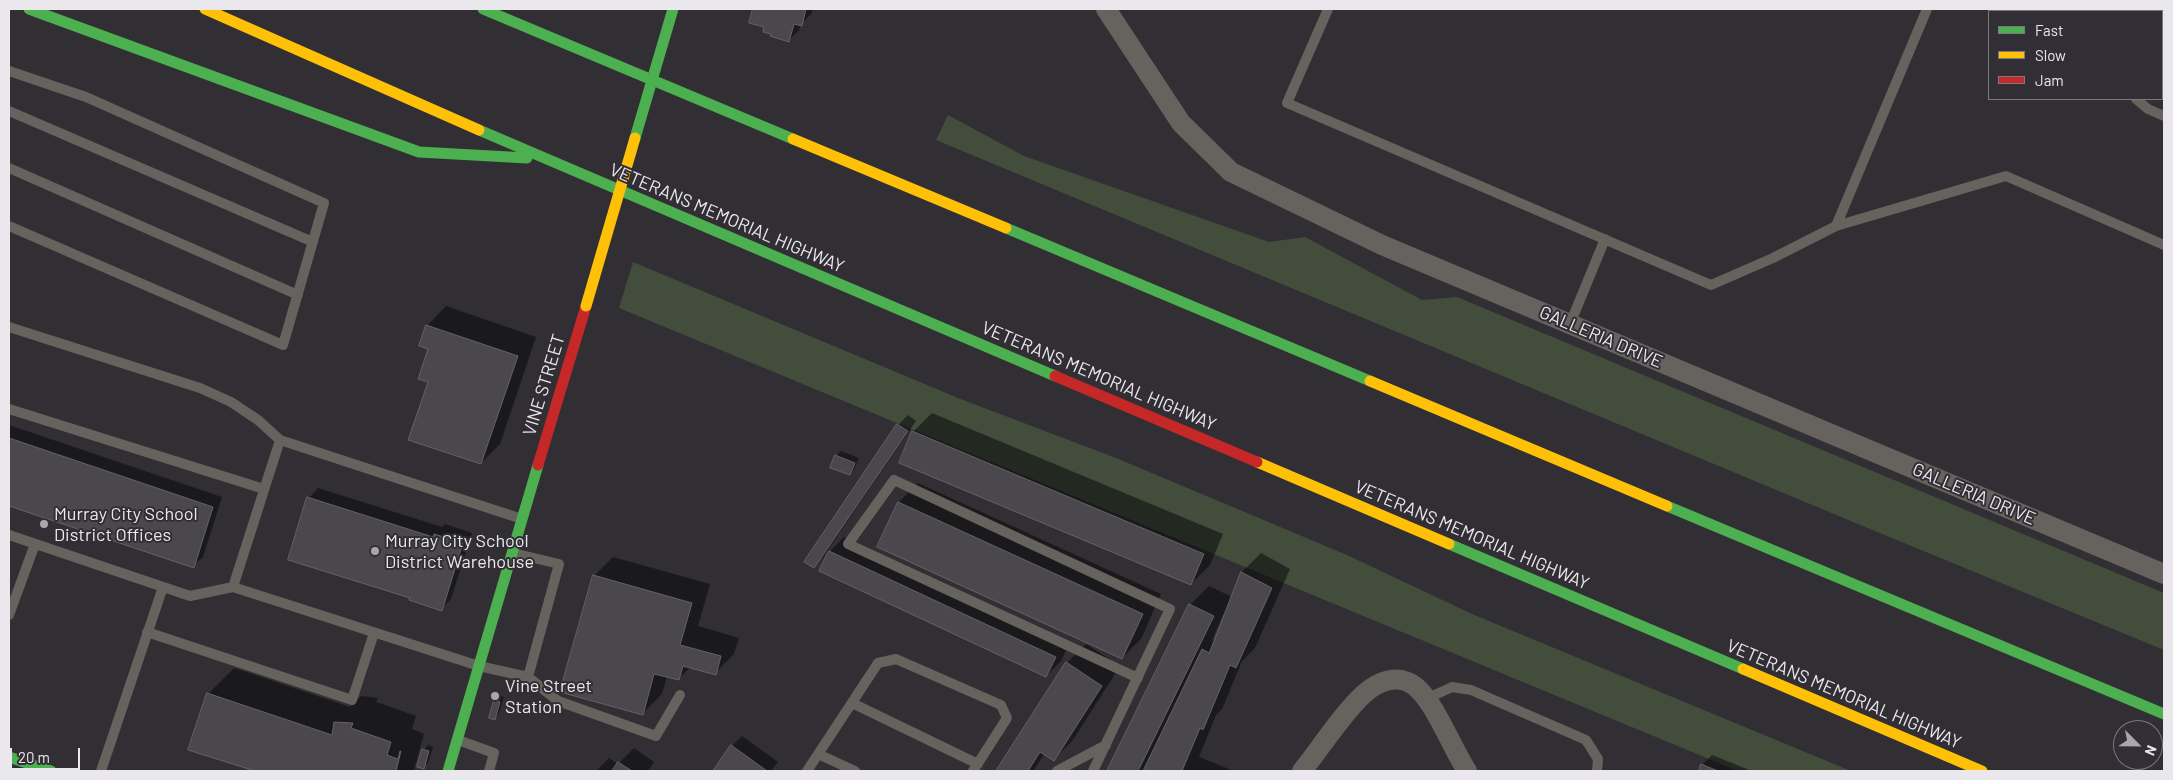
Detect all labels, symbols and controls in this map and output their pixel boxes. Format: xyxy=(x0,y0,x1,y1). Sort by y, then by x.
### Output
legend xyxy=(1988,10,2163,100)
text: Fast xyxy=(2035,21,2063,39)
text: Slow xyxy=(2035,46,2066,64)
text: Jam xyxy=(2035,71,2064,89)
street label: VETERANS MEMORIAL HIGHWAY xyxy=(606,159,848,277)
street label: GALLERIA DRIVE xyxy=(1536,301,1666,373)
street label: VETERANS MEMORIAL HIGHWAY xyxy=(978,317,1220,435)
street label: VINE STREET xyxy=(518,332,570,438)
street label: GALLERIA DRIVE xyxy=(1909,458,2039,530)
street label: VETERANS MEMORIAL HIGHWAY xyxy=(1351,476,1593,594)
place label: Murray City School District Offices xyxy=(54,503,198,546)
marker: Murray City School District Offices xyxy=(38,518,50,530)
place label: Murray City School District Warehouse xyxy=(385,530,534,572)
marker: Murray City School District Warehouse xyxy=(369,545,381,557)
street label: VETERANS MEMORIAL HIGHWAY xyxy=(1723,635,1965,753)
place label: Vine Street Station xyxy=(505,675,592,718)
marker: Vine Street Station xyxy=(489,690,501,702)
north arrow xyxy=(2113,720,2163,770)
scale bar xyxy=(12,738,82,770)
text: N xyxy=(2142,743,2161,758)
text: 20 m xyxy=(18,748,50,766)

